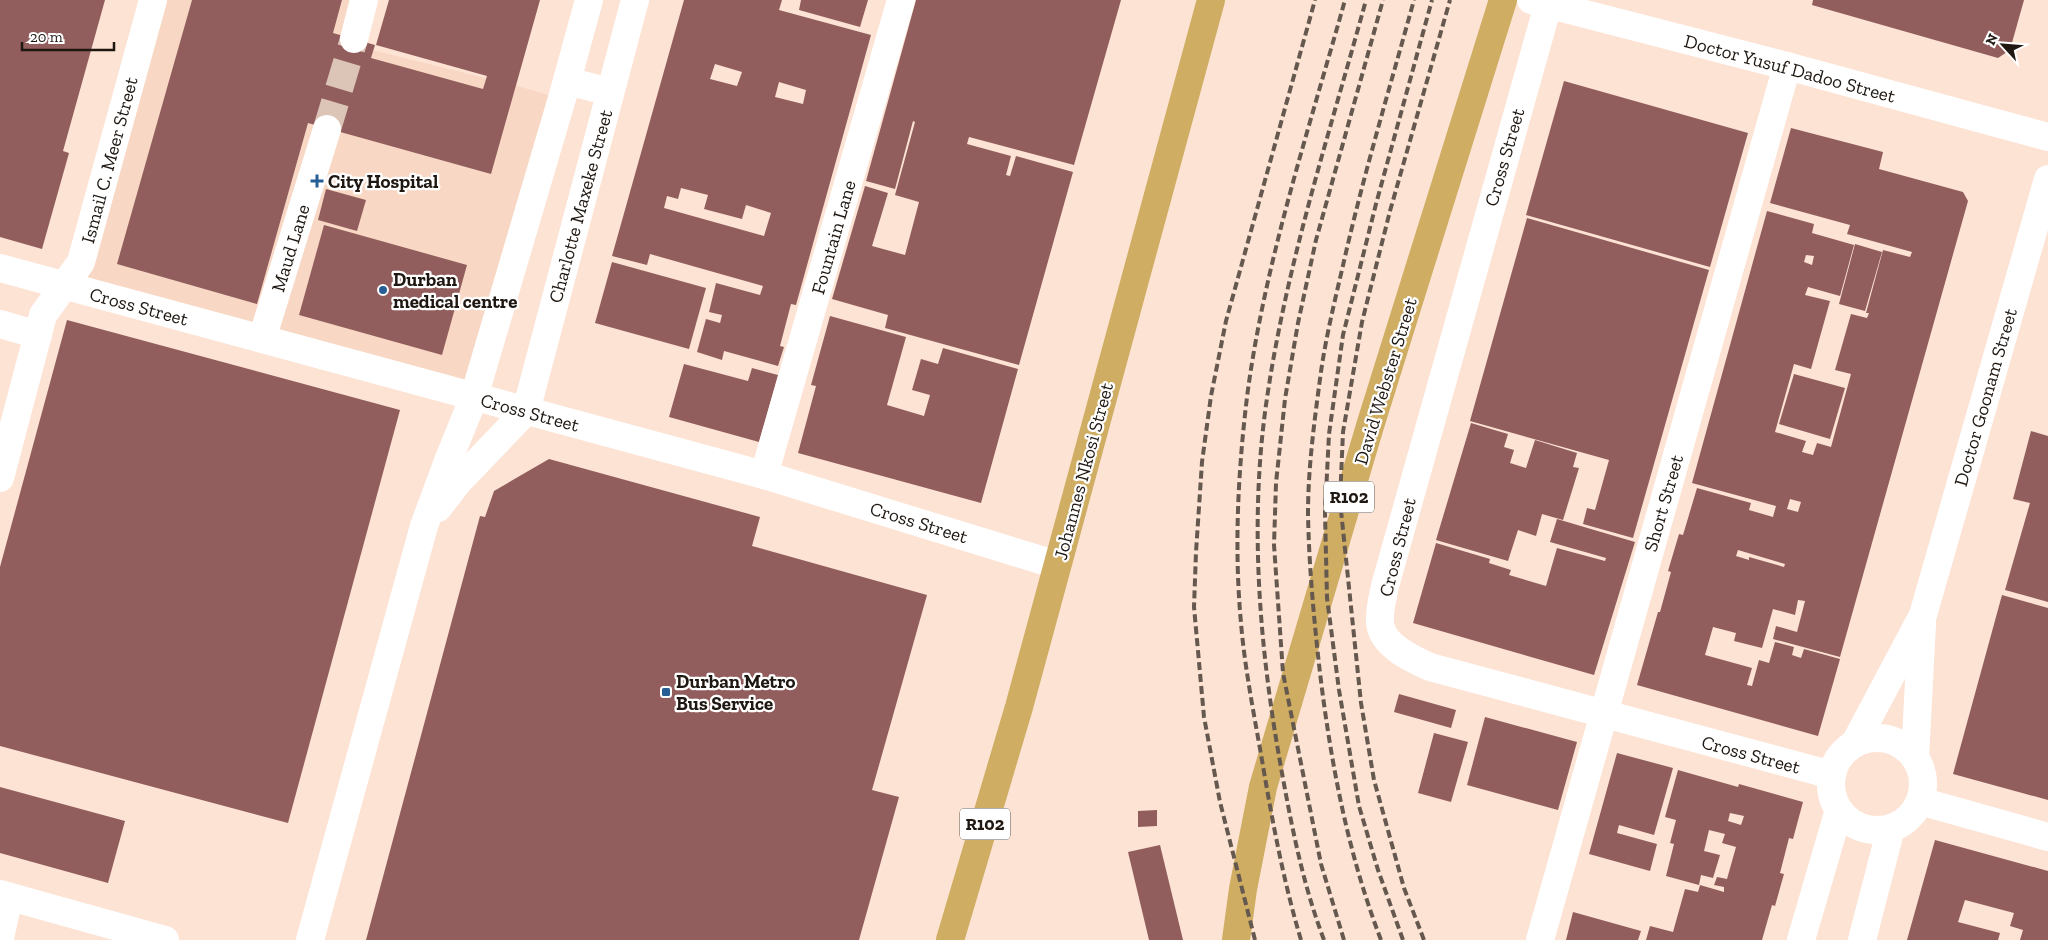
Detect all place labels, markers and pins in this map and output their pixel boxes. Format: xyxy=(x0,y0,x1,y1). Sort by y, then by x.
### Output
place label: City Hospital xyxy=(328,170,439,193)
marker: City Hospital xyxy=(310,174,324,188)
place label: Durban medical centre xyxy=(393,268,517,313)
marker: Durban medical centre xyxy=(377,284,389,296)
place label: Durban Metro Bus Service xyxy=(676,670,796,715)
marker: Durban Metro Bus Service xyxy=(660,686,672,698)

